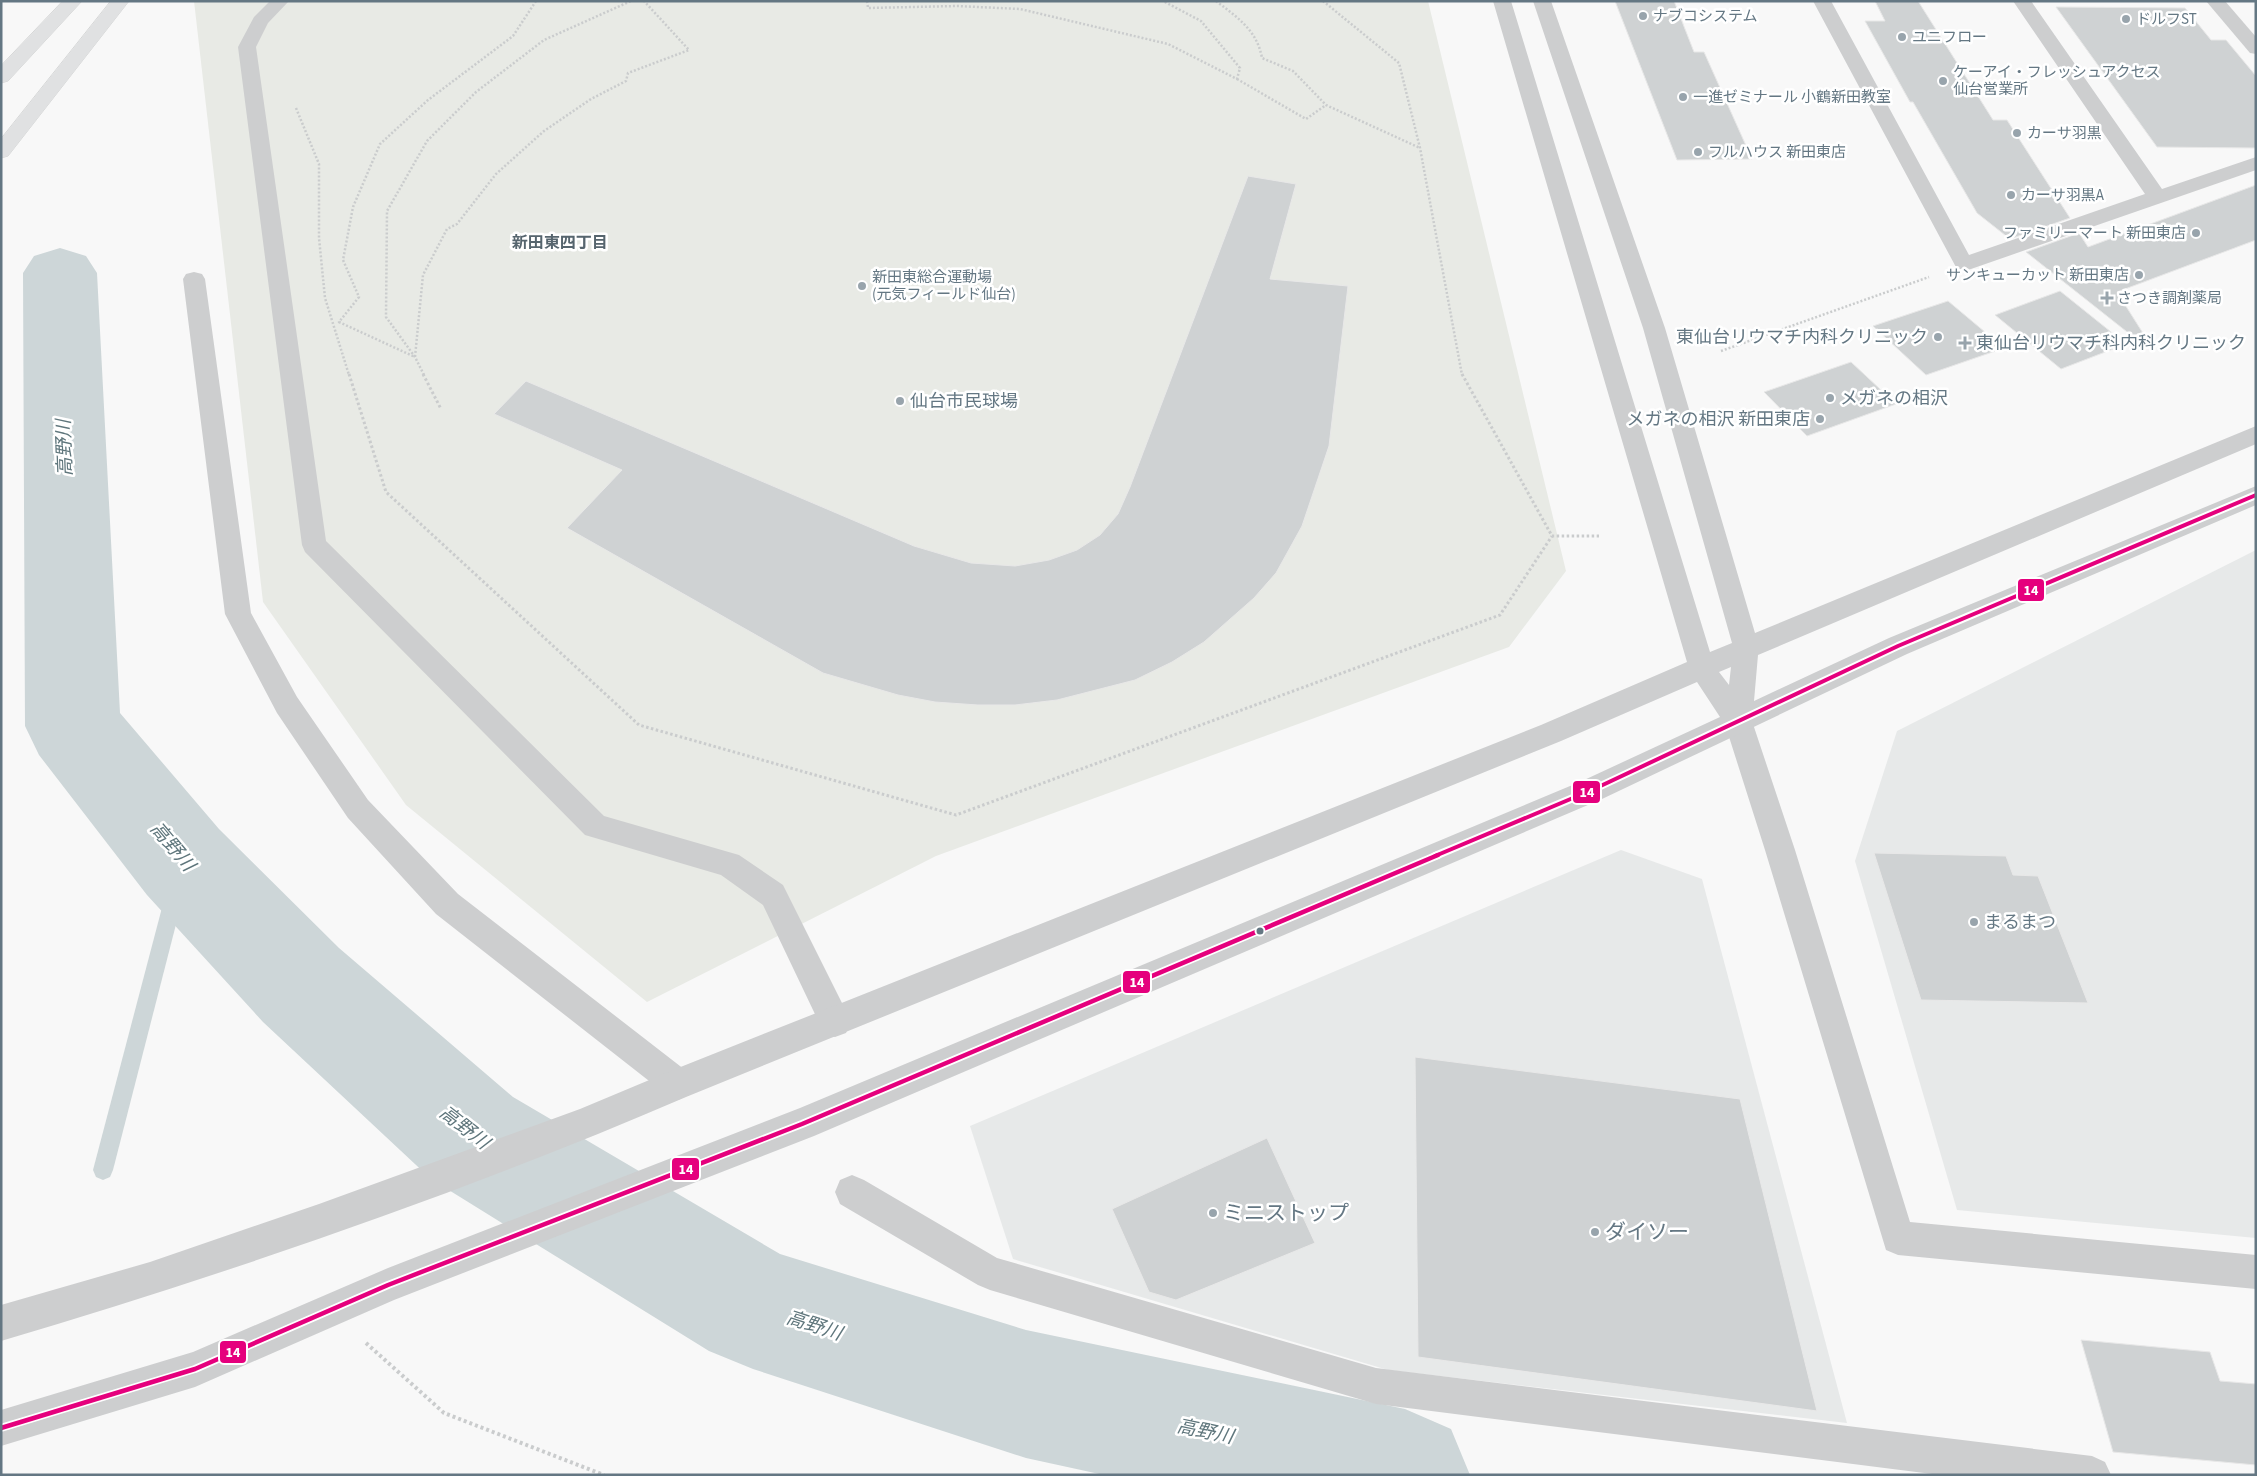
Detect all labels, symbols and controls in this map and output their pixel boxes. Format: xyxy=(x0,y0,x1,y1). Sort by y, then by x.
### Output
place label: ナブコシステム xyxy=(1653,6,1758,27)
place label: ドルフST xyxy=(2136,9,2197,30)
marker: ナブコシステム xyxy=(1637,10,1649,22)
marker: ドルフST xyxy=(2120,13,2132,25)
place label: ユニフロー xyxy=(1912,27,1987,48)
marker: ユニフロー xyxy=(1896,31,1908,43)
place label: ケーアイ・フレッシュアクセス 仙台営業所 xyxy=(1953,62,2161,100)
marker: ケーアイ・フレッシュアクセス 仙台営業所 xyxy=(1937,75,1949,87)
place label: 一進ゼミナール 小鶴新田教室 xyxy=(1693,87,1891,108)
marker: 一進ゼミナール 小鶴新田教室 xyxy=(1677,91,1689,103)
place label: カーサ羽黒 xyxy=(2027,123,2102,144)
marker: カーサ羽黒 xyxy=(2011,127,2023,139)
place label: フルハウス 新田東店 xyxy=(1708,142,1846,163)
marker: フルハウス 新田東店 xyxy=(1692,146,1704,158)
place label: カーサ羽黒A xyxy=(2021,185,2105,206)
marker: カーサ羽黒A xyxy=(2005,189,2017,201)
place label: ファミリーマート 新田東店 xyxy=(2003,223,2186,244)
marker: ファミリーマート 新田東店 xyxy=(2190,227,2202,239)
district label: 新田東四丁目 xyxy=(512,232,608,254)
place label: サンキューカット 新田東店 xyxy=(1946,265,2129,286)
place label: 新田東総合運動場 (元気フィールド仙台) xyxy=(872,267,1016,305)
marker: サンキューカット 新田東店 xyxy=(2133,269,2145,281)
marker: 新田東総合運動場 (元気フィールド仙台) xyxy=(856,280,868,292)
place label: さつき調剤薬局 xyxy=(2117,288,2222,309)
marker: さつき調剤薬局 xyxy=(2101,292,2113,304)
place label: 東仙台リウマチ内科クリニック xyxy=(1676,325,1928,350)
marker: 東仙台リウマチ内科クリニック xyxy=(1932,331,1944,343)
place label: 東仙台リウマチ科内科クリニック xyxy=(1976,331,2246,356)
marker: 東仙台リウマチ科内科クリニック xyxy=(1958,336,1972,350)
place label: メガネの相沢 xyxy=(1840,386,1948,411)
place label: 仙台市民球場 xyxy=(910,389,1018,414)
marker: メガネの相沢 xyxy=(1824,392,1836,404)
marker: 仙台市民球場 xyxy=(894,395,906,407)
place label: メガネの相沢 新田東店 xyxy=(1626,407,1810,432)
marker: メガネの相沢 新田東店 xyxy=(1814,413,1826,425)
water label: 高野川 xyxy=(50,417,79,477)
line badge: 14 xyxy=(2017,578,2045,602)
text: 14 xyxy=(2024,581,2039,601)
line badge: 14 xyxy=(1572,780,1601,804)
text: 14 xyxy=(1580,783,1595,803)
water label: 高野川 xyxy=(143,816,202,879)
place label: まるまつ xyxy=(1984,910,2056,935)
marker: まるまつ xyxy=(1968,916,1980,928)
unlabelled marker xyxy=(1255,926,1265,936)
line badge: 14 xyxy=(1122,970,1151,994)
text: 14 xyxy=(1130,973,1145,993)
water label: 高野川 xyxy=(433,1100,496,1157)
line badge: 14 xyxy=(671,1157,700,1181)
text: 14 xyxy=(679,1160,694,1180)
place label: ミニストップ xyxy=(1223,1198,1349,1228)
marker: ミニストップ xyxy=(1207,1207,1219,1219)
place label: ダイソー xyxy=(1605,1217,1689,1247)
marker: ダイソー xyxy=(1589,1226,1601,1238)
water label: 高野川 xyxy=(783,1304,847,1348)
line badge: 14 xyxy=(219,1340,247,1364)
text: 14 xyxy=(226,1343,241,1363)
water label: 高野川 xyxy=(1174,1413,1238,1452)

